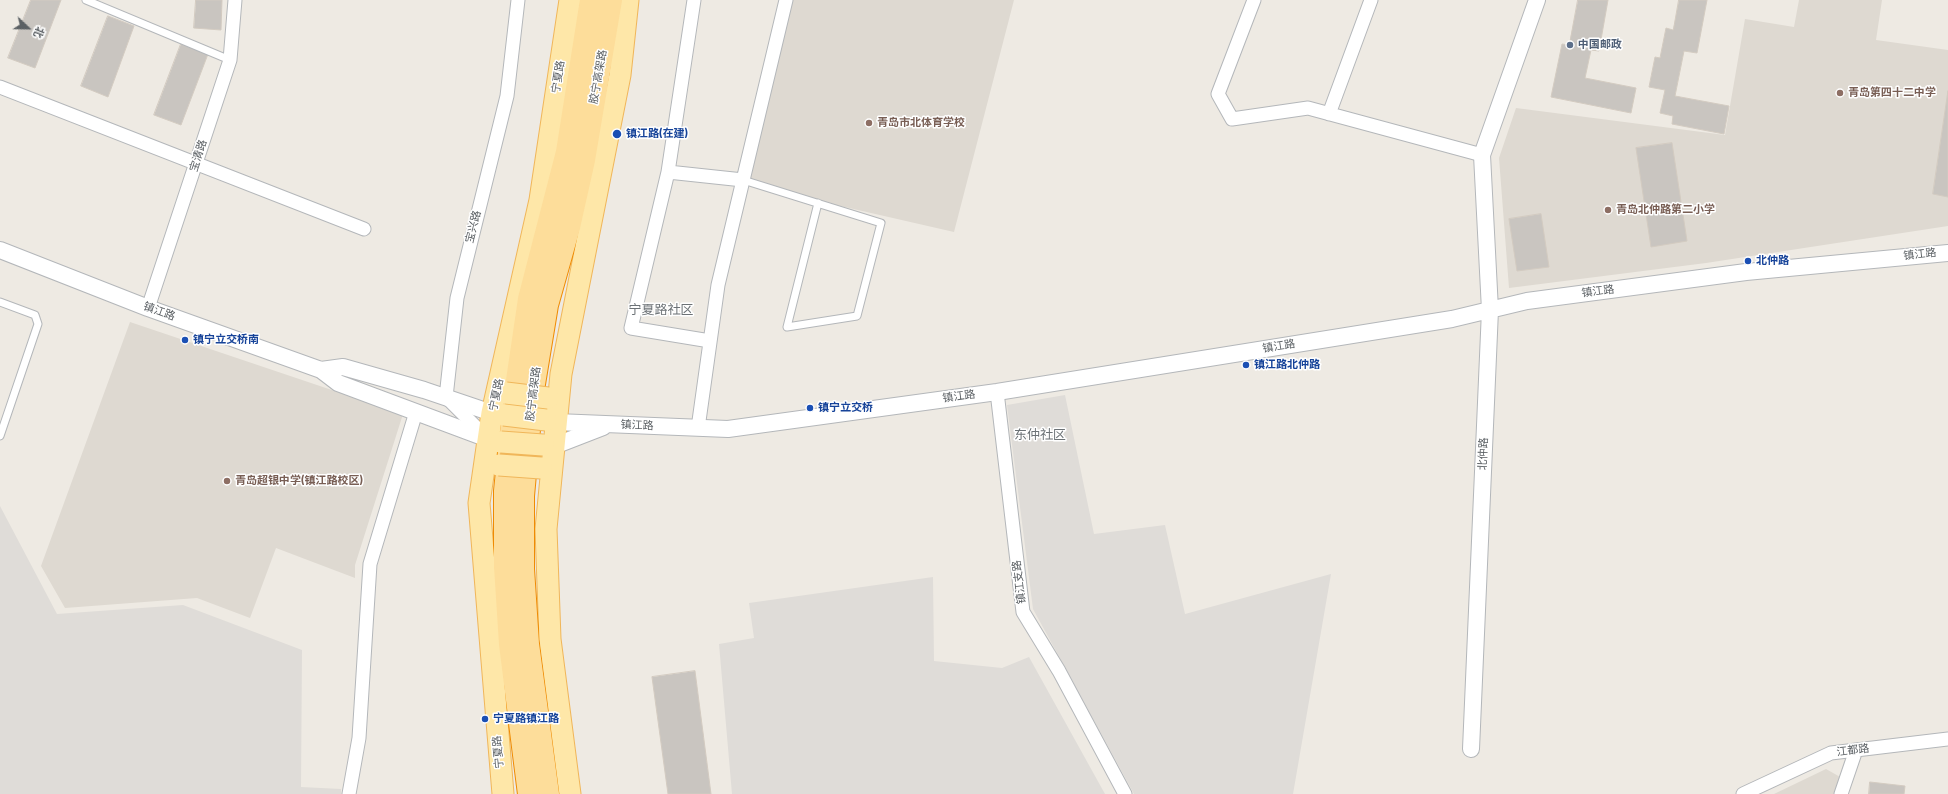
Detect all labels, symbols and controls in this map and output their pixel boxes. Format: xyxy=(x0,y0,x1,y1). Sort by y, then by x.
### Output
north arrow xyxy=(8,8,48,48)
text: 北 xyxy=(30,24,49,41)
place label: 中国邮政 xyxy=(1578,38,1622,52)
marker: 中国邮政 xyxy=(1565,40,1575,50)
street label: 胶宁高架路 xyxy=(588,49,610,105)
street label: 宁夏路 xyxy=(550,60,568,94)
place label: 青岛第四十二中学 xyxy=(1848,86,1936,100)
marker: 青岛第四十二中学 xyxy=(1835,88,1845,98)
place label: 青岛市北体育学校 xyxy=(877,116,965,130)
marker: 青岛市北体育学校 xyxy=(864,118,874,128)
place label: 镇江路(在建) xyxy=(626,127,688,141)
marker: 镇江路(在建) xyxy=(611,128,623,140)
street label: 宝清路 xyxy=(188,138,210,174)
place label: 青岛北仲路第二小学 xyxy=(1616,203,1715,217)
marker: 青岛北仲路第二小学 xyxy=(1603,205,1613,215)
street label: 宝兴路 xyxy=(464,209,484,245)
street label: 镇江路 xyxy=(1903,247,1937,263)
place label: 北仲路 xyxy=(1756,254,1789,268)
marker: 北仲路 xyxy=(1743,256,1753,266)
street label: 镇江路 xyxy=(1581,283,1615,301)
street label: 镇江路 xyxy=(141,300,177,324)
district label: 宁夏路社区 xyxy=(629,303,693,319)
place label: 镇宁立交桥南 xyxy=(193,333,259,347)
marker: 镇宁立交桥南 xyxy=(180,335,190,345)
street label: 镇江路 xyxy=(1262,338,1296,356)
place label: 镇江路北仲路 xyxy=(1254,358,1320,372)
marker: 镇江路北仲路 xyxy=(1241,360,1251,370)
street label: 胶宁高架路 xyxy=(524,366,544,422)
street label: 宁夏路 xyxy=(487,377,507,413)
street label: 镇江路 xyxy=(942,388,976,406)
place label: 镇宁立交桥 xyxy=(818,401,873,415)
marker: 镇宁立交桥 xyxy=(805,403,815,413)
street label: 镇江路 xyxy=(620,419,654,433)
district label: 东仲社区 xyxy=(1014,428,1066,444)
street label: 北仲路 xyxy=(1477,437,1491,471)
place label: 青岛超银中学(镇江路校区) xyxy=(235,474,363,488)
marker: 青岛超银中学(镇江路校区) xyxy=(222,476,232,486)
street label: 镇江支路 xyxy=(1011,559,1029,605)
place label: 宁夏路镇江路 xyxy=(493,712,559,726)
marker: 宁夏路镇江路 xyxy=(480,714,490,724)
street label: 宁夏路 xyxy=(491,735,507,769)
street label: 江都路 xyxy=(1836,742,1870,760)

